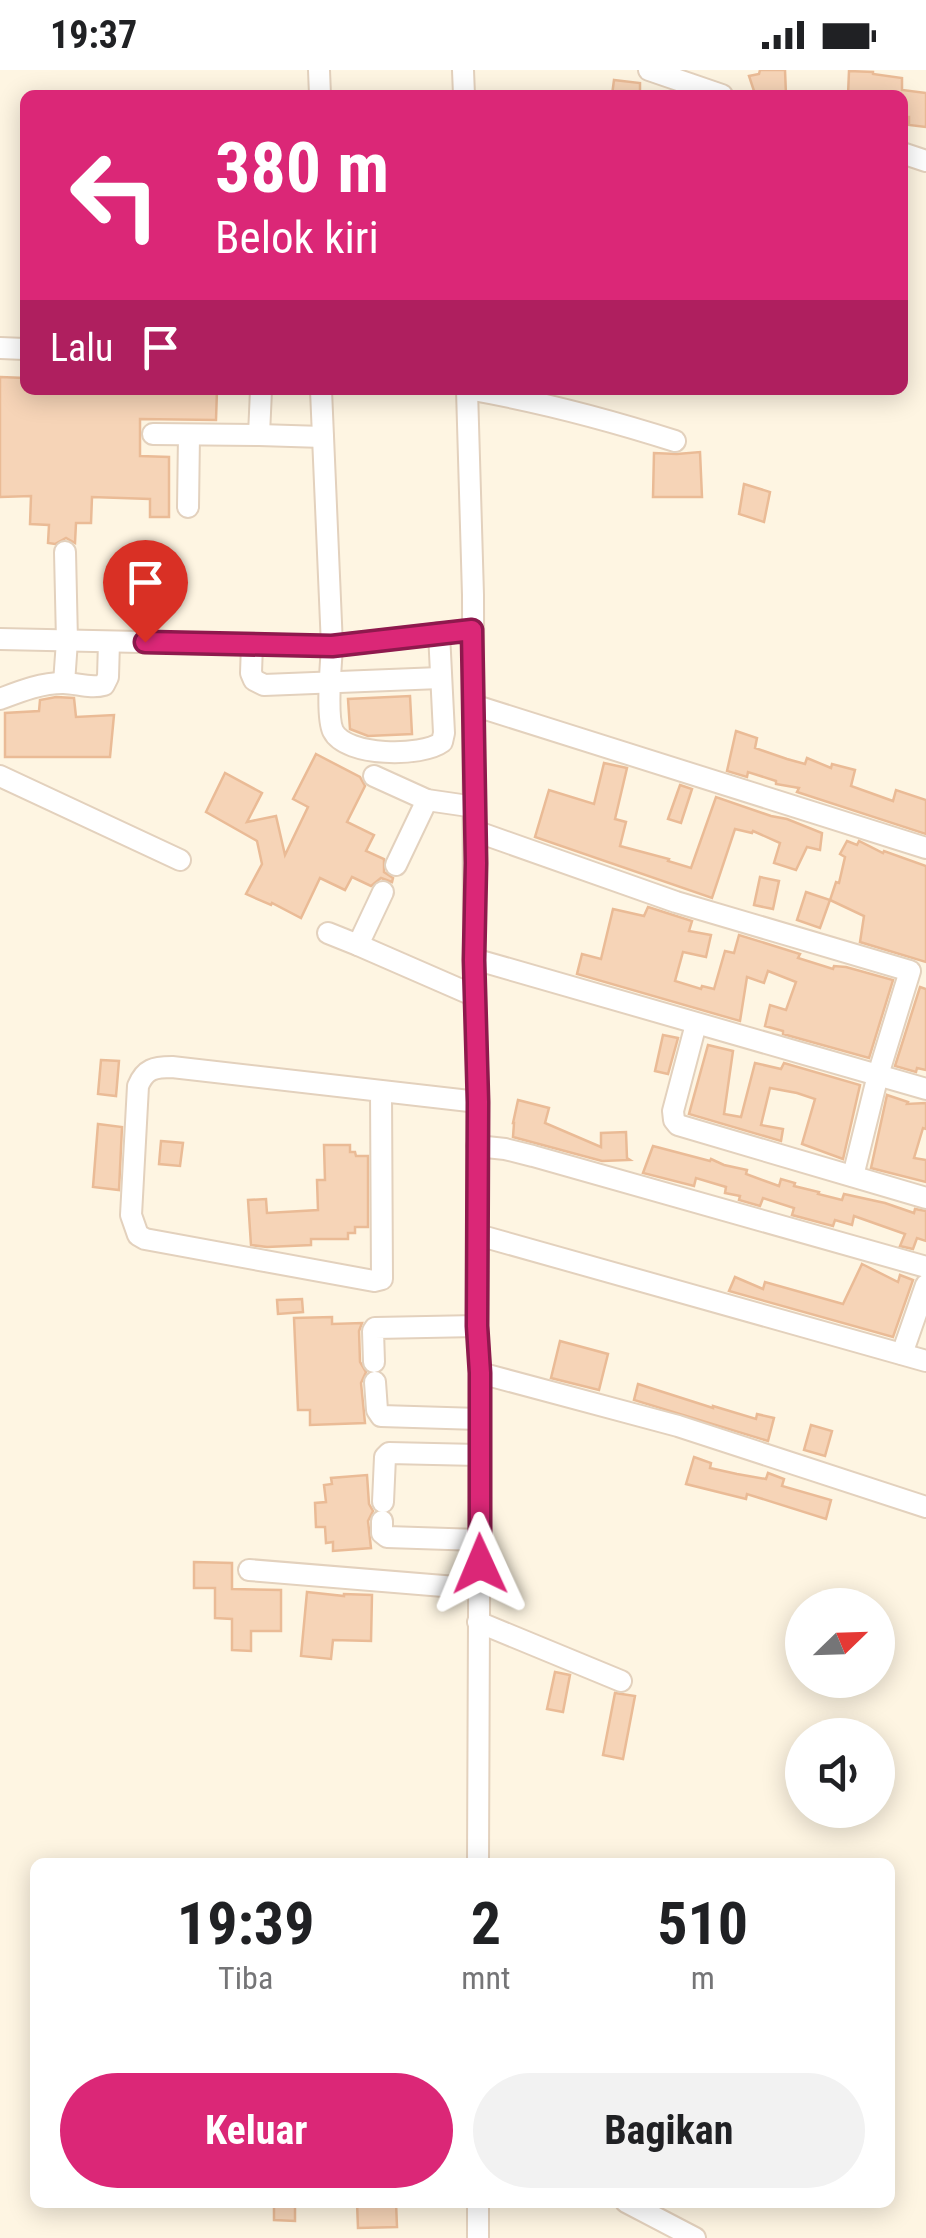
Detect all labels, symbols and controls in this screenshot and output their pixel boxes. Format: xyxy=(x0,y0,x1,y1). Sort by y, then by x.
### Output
text: 19:37 xyxy=(50,13,137,57)
text: 380 m xyxy=(215,127,389,209)
icon: left xyxy=(50,130,180,260)
text: Belok kiri xyxy=(215,211,379,264)
icon: arrive xyxy=(133,320,188,375)
text: Lalu xyxy=(50,326,113,370)
pin xyxy=(103,540,188,643)
icon: arrive xyxy=(118,555,173,610)
position arrow xyxy=(428,1512,532,1616)
north arrow xyxy=(785,1588,895,1698)
map controls xyxy=(785,1588,895,1828)
button: sound xyxy=(785,1718,895,1828)
text: 19:39 xyxy=(177,1888,315,1959)
text: 2 xyxy=(471,1888,501,1959)
text: 510 xyxy=(657,1888,748,1959)
text: Tiba xyxy=(218,1959,273,1997)
text: mnt xyxy=(461,1959,510,1997)
text: m xyxy=(691,1959,715,1997)
button: Keluar xyxy=(60,2073,453,2188)
button: Bagikan xyxy=(473,2073,865,2188)

